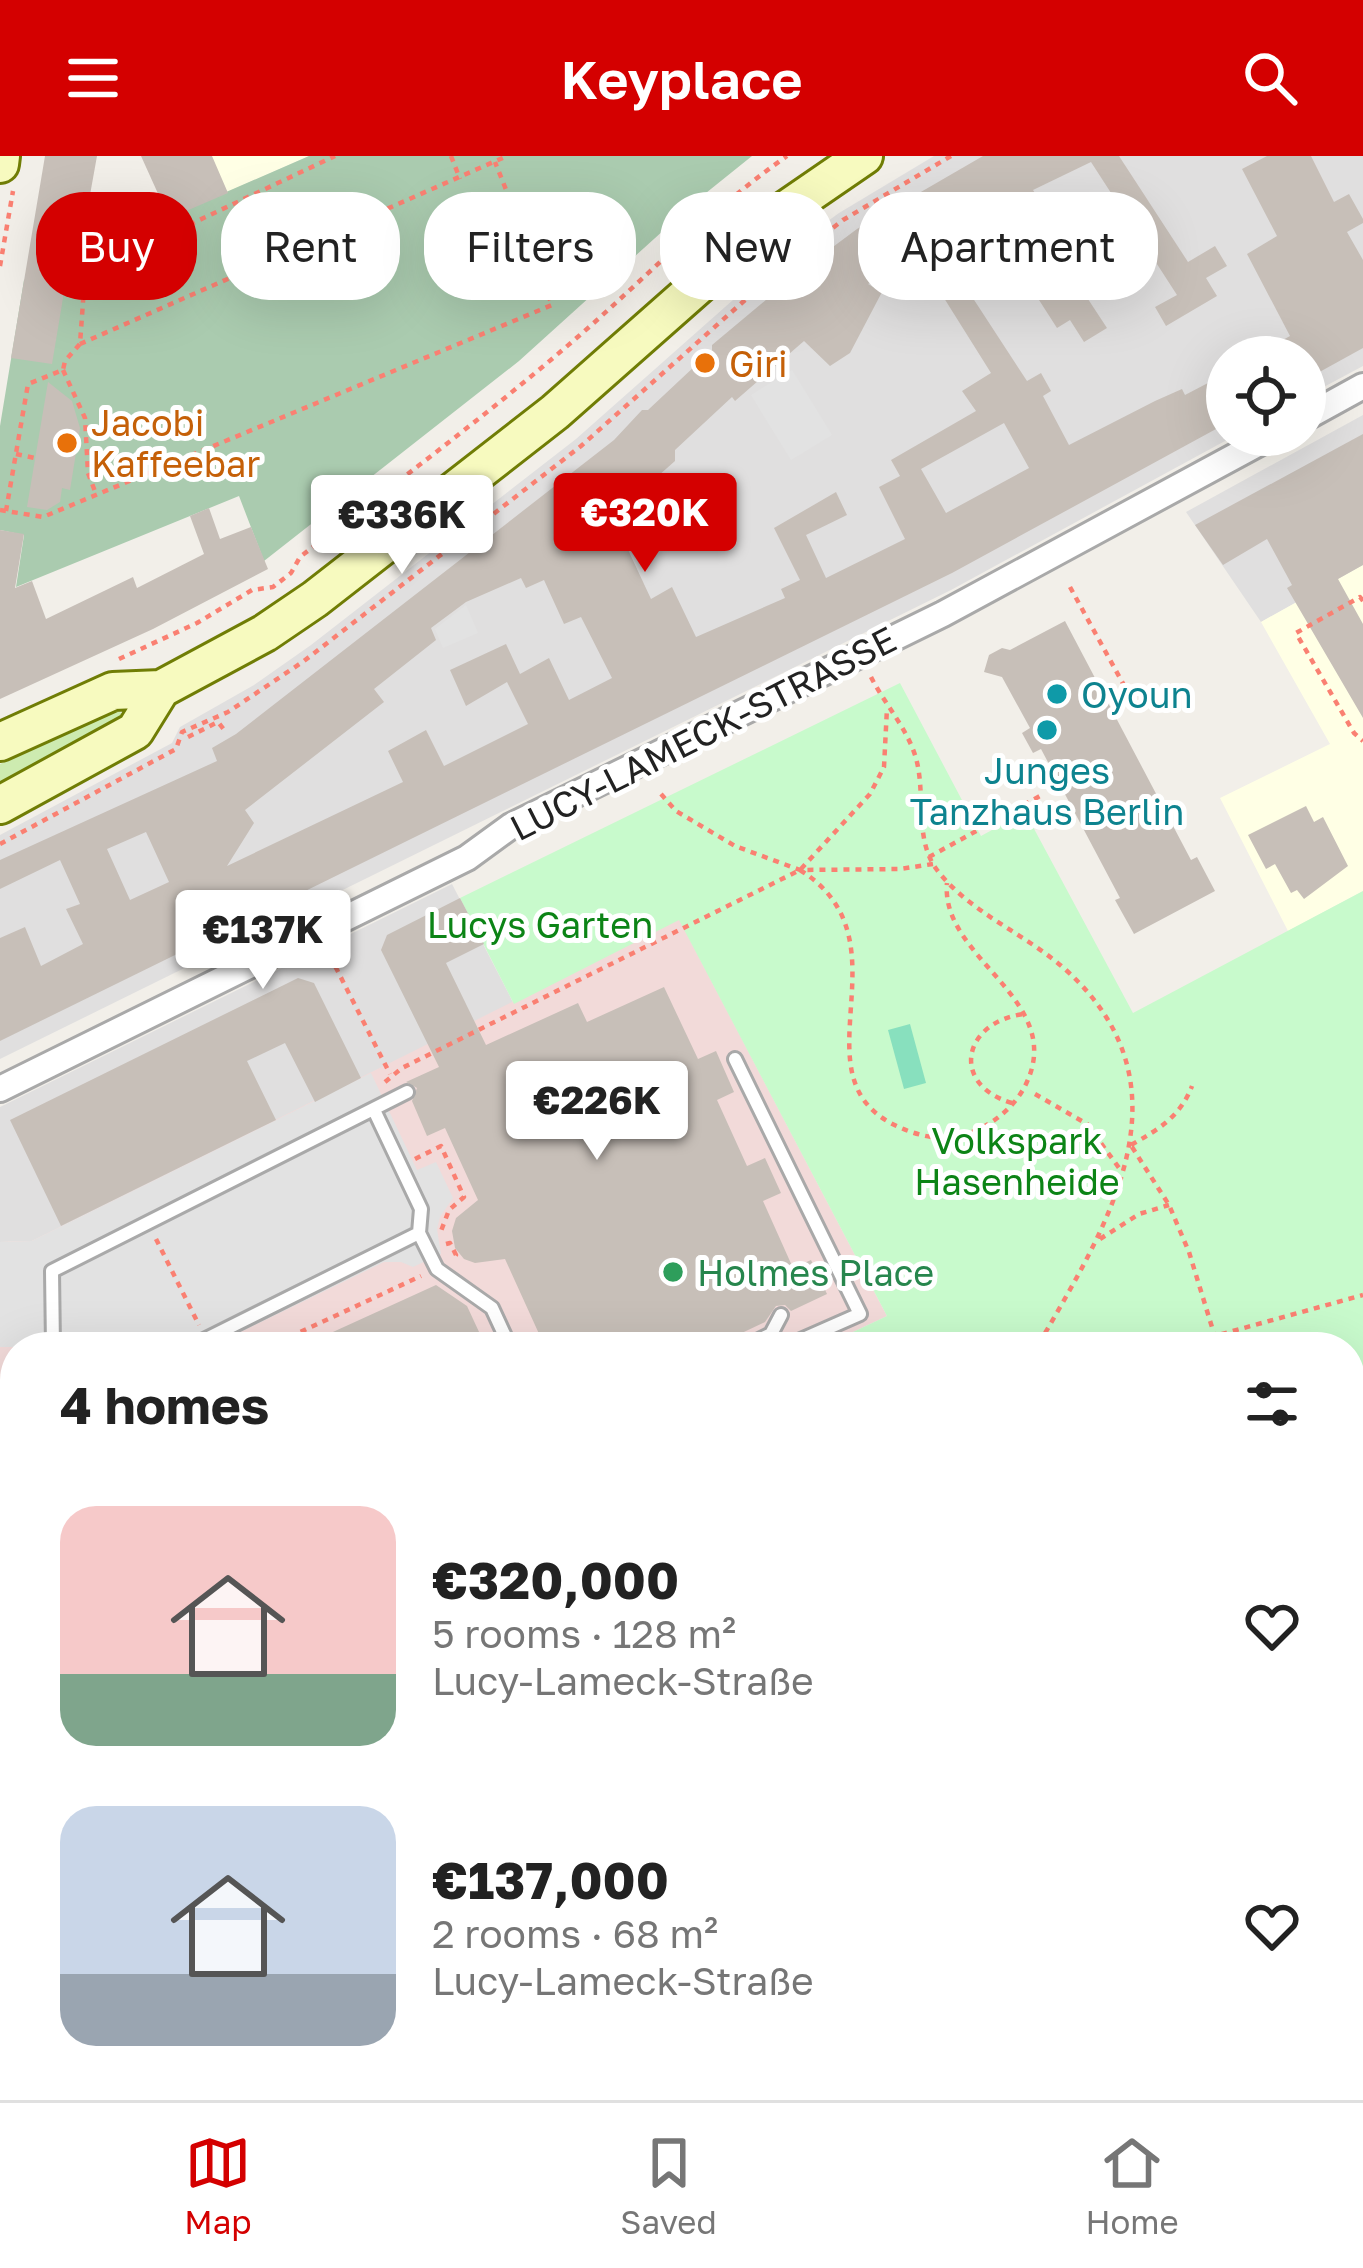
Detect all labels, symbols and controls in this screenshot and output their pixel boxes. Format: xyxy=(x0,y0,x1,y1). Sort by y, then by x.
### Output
icon: menu xyxy=(60,45,126,111)
icon: search xyxy=(1237,45,1303,111)
text: Keyplace xyxy=(560,46,803,111)
chip: Buy xyxy=(36,192,197,300)
chip: Rent xyxy=(221,192,400,300)
chip: Filters xyxy=(424,192,636,300)
chip: New xyxy=(660,192,834,300)
chip: Apartment xyxy=(858,192,1158,300)
map controls xyxy=(1206,336,1326,456)
button: locate xyxy=(1206,336,1326,456)
place label: Giri xyxy=(729,342,788,385)
marker: Giri xyxy=(692,350,718,376)
place label: Jacobi Kaffeebar xyxy=(91,401,260,485)
marker: Jacobi Kaffeebar xyxy=(54,430,80,456)
pin: €320K xyxy=(561,473,729,575)
pin: €336K xyxy=(318,475,486,577)
text: €320K xyxy=(581,488,709,535)
text: €336K xyxy=(338,490,466,537)
street label: LUCY-LAMECK-STRASSE xyxy=(503,617,903,849)
place label: Oyoun xyxy=(1081,673,1193,716)
marker: Oyoun xyxy=(1044,681,1070,707)
marker: Junges Tanzhaus Berlin xyxy=(1034,717,1060,743)
place label: Junges Tanzhaus Berlin xyxy=(910,749,1184,833)
pin: €137K xyxy=(179,890,347,992)
park label: Lucys Garten xyxy=(427,903,653,946)
text: €137K xyxy=(203,905,323,952)
pin: €226K xyxy=(513,1061,681,1163)
text: €226K xyxy=(533,1076,661,1123)
park label: Volkspark Hasenheide xyxy=(914,1119,1120,1203)
place label: Holmes Place xyxy=(697,1251,934,1294)
marker: Holmes Place xyxy=(660,1259,686,1285)
icon: filters xyxy=(1239,1371,1305,1437)
text: 4 homes xyxy=(60,1374,269,1435)
text: €320,000 xyxy=(432,1549,679,1610)
icon: home xyxy=(156,1554,300,1698)
icon: heart xyxy=(1239,1593,1305,1659)
text: 5 rooms · 128 m² xyxy=(432,1610,736,1657)
text: Lucy-Lameck-Straße xyxy=(432,1657,814,1704)
text: €137,000 xyxy=(432,1849,669,1910)
icon: home xyxy=(156,1854,300,1998)
icon: heart xyxy=(1239,1893,1305,1959)
text: 2 rooms · 68 m² xyxy=(432,1910,718,1957)
text: Lucy-Lameck-Straße xyxy=(432,1957,814,2004)
tab: Map xyxy=(184,2130,252,2241)
tab: Saved xyxy=(620,2130,717,2241)
tab: Home xyxy=(1085,2130,1179,2241)

